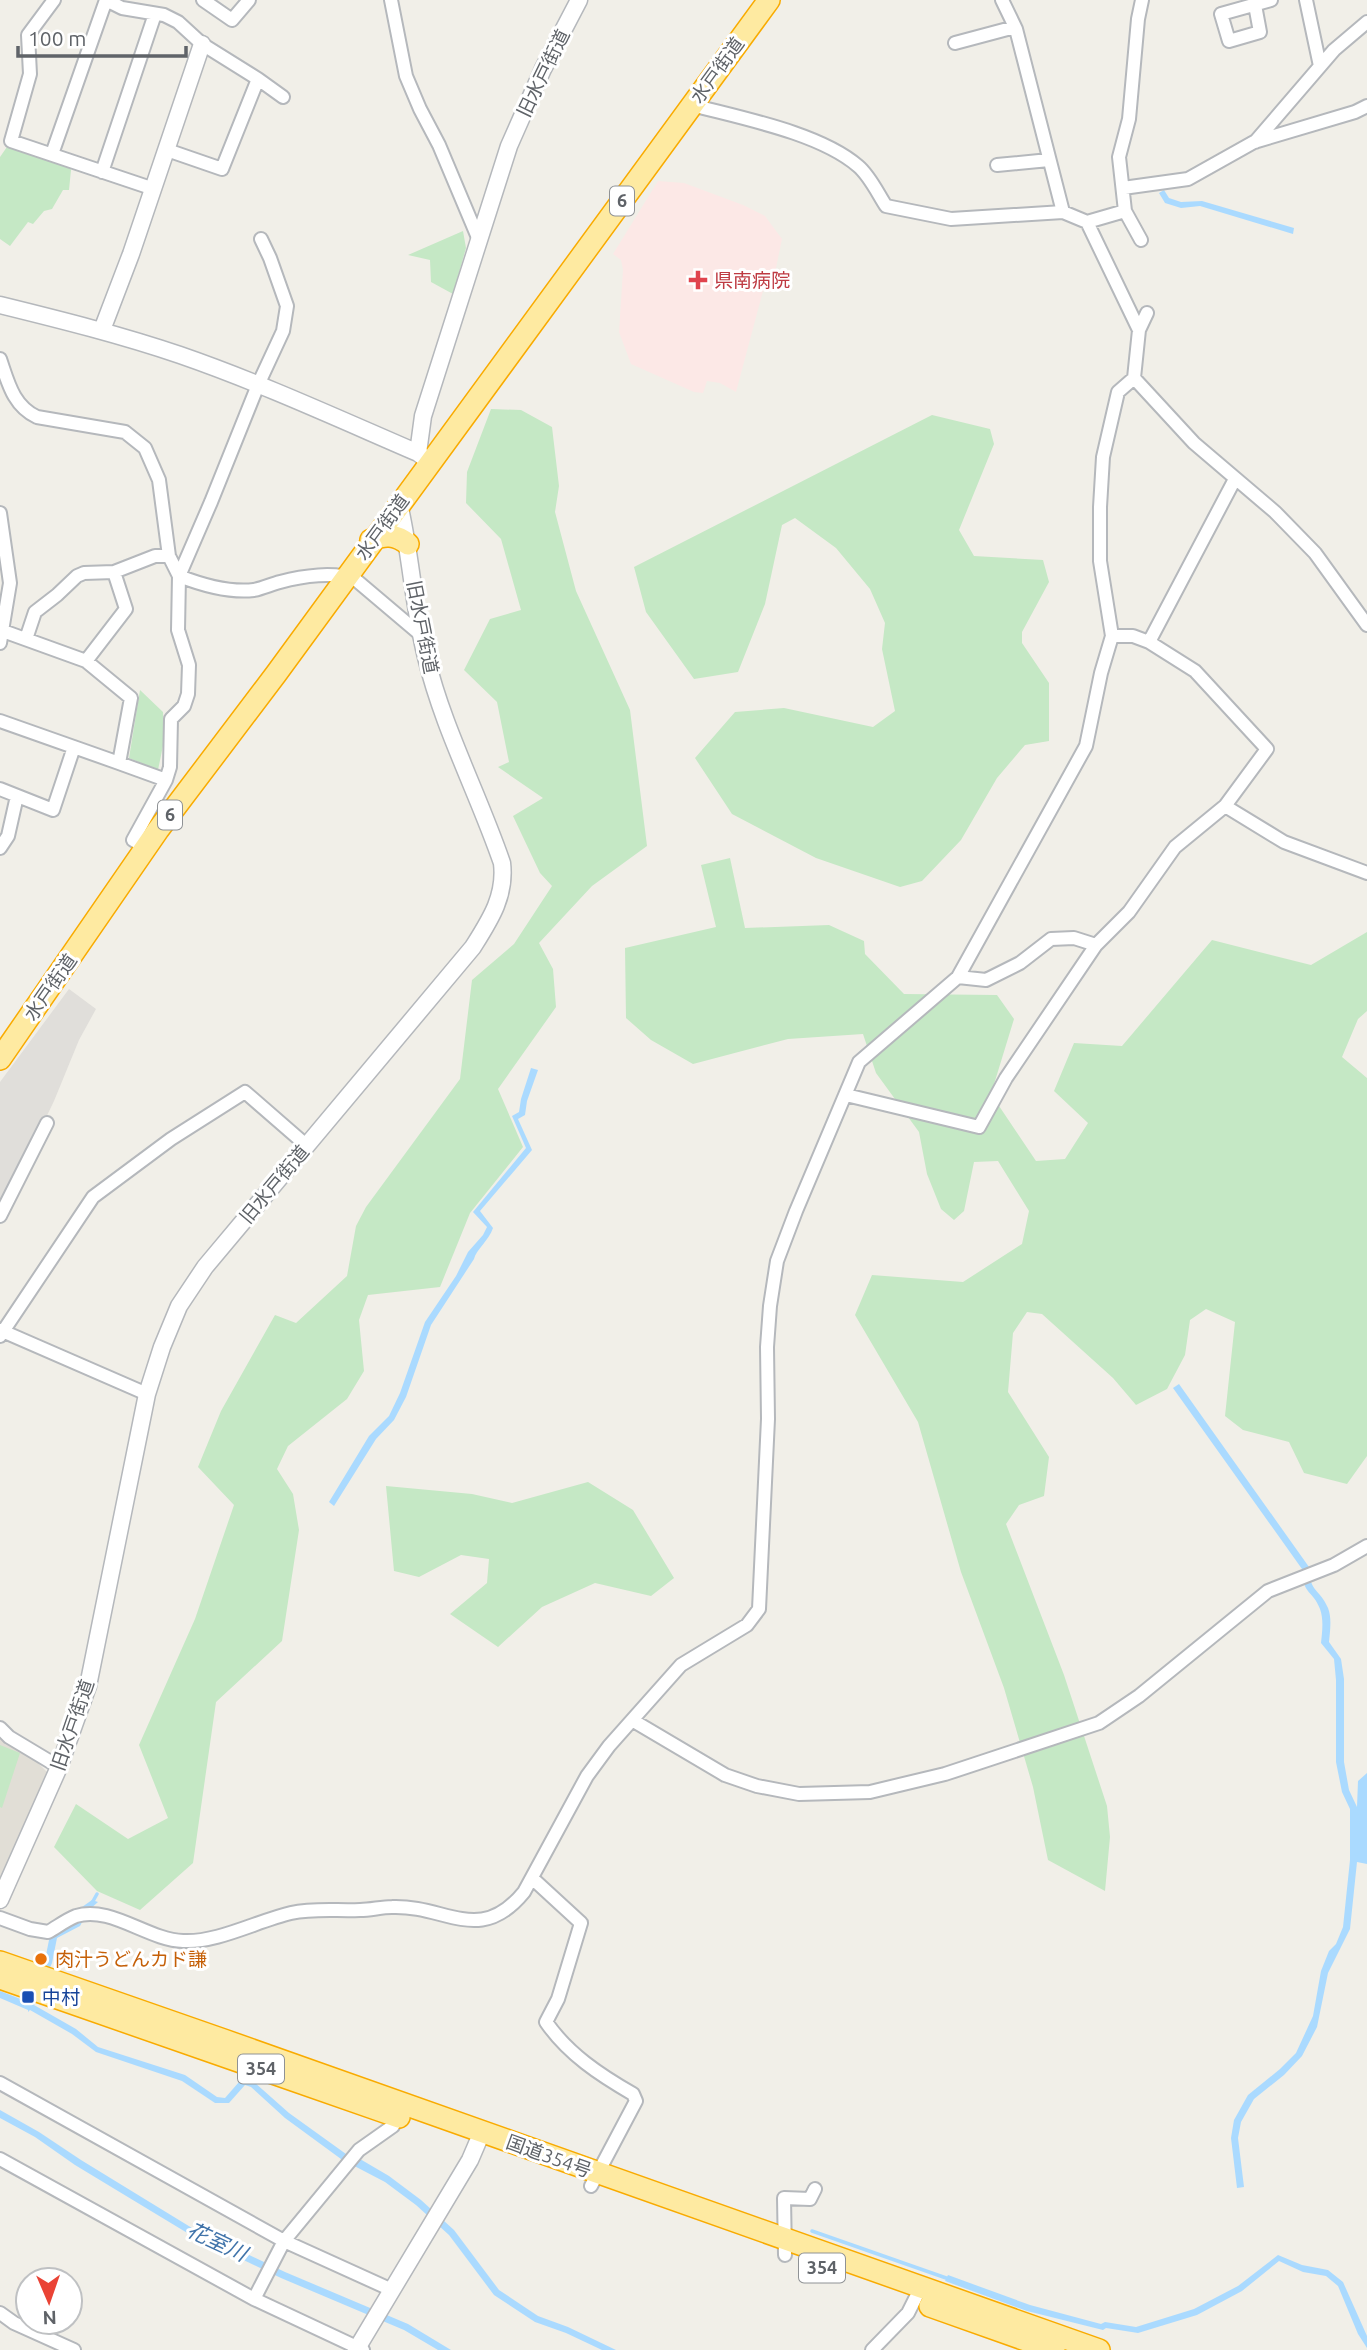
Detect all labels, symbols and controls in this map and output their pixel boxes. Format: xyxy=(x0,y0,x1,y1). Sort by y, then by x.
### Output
scale bar xyxy=(18,14,186,58)
street label: 旧水戸街道 xyxy=(512,25,574,121)
text: 100 m xyxy=(28,26,86,50)
street label: 水戸街道 xyxy=(686,33,748,107)
road number: 6 xyxy=(610,186,634,216)
place label: 県南病院 xyxy=(714,269,790,291)
marker: 県南病院 xyxy=(688,270,708,290)
street label: 水戸街道 xyxy=(351,490,413,564)
street label: 旧水戸街道 xyxy=(403,578,443,676)
road number: 6 xyxy=(158,800,182,830)
street label: 水戸街道 xyxy=(19,950,81,1024)
street label: 旧水戸街道 xyxy=(235,1141,313,1227)
street label: 旧水戸街道 xyxy=(46,1676,98,1774)
place label: 肉汁うどんカド謙 xyxy=(55,1948,207,1970)
marker: 肉汁うどんカド謙 xyxy=(33,1951,49,1967)
place label: 中村 xyxy=(42,1986,80,2008)
marker: 中村 xyxy=(20,1989,36,2005)
road number: 354 xyxy=(238,2054,284,2084)
street label: 国道354号 xyxy=(503,2130,595,2182)
water label: 花室川 xyxy=(184,2217,253,2266)
road number: 354 xyxy=(799,2254,845,2282)
north arrow xyxy=(14,2266,84,2336)
text: N xyxy=(42,2307,57,2329)

